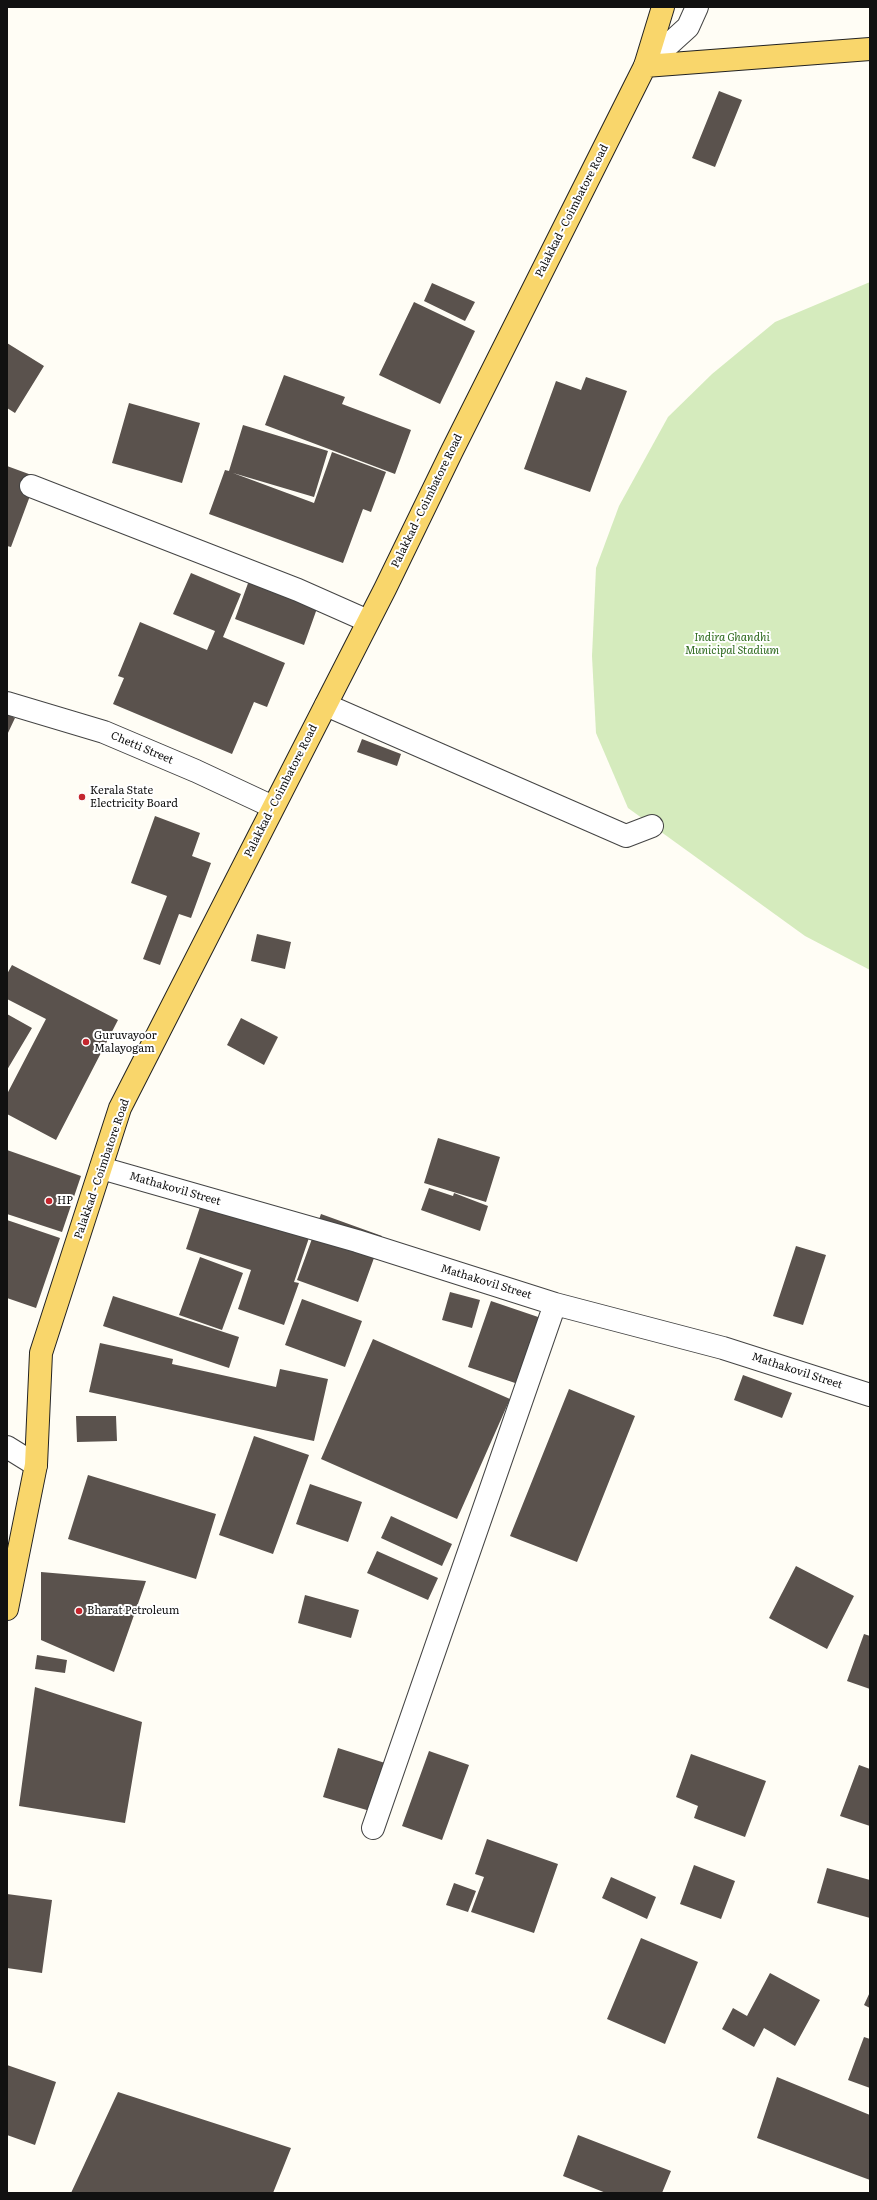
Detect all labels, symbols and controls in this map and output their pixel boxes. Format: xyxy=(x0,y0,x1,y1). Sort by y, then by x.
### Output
street label: Palakkad - Coimbatore Road xyxy=(533,142,611,280)
street label: Palakkad - Coimbatore Road xyxy=(389,432,465,570)
park label: Indira Ghandhi Municipal Stadium xyxy=(685,631,779,657)
street label: Palakkad - Coimbatore Road xyxy=(242,722,320,860)
street label: Chetti Street xyxy=(109,729,175,767)
place label: Kerala State Electricity Board xyxy=(90,784,178,810)
marker: Kerala State Electricity Board xyxy=(77,792,87,802)
place label: Guruvayoor Malayogam xyxy=(94,1029,157,1055)
marker: Guruvayoor Malayogam xyxy=(81,1037,91,1047)
street label: Palakkad - Coimbatore Road xyxy=(72,1097,132,1241)
street label: Mathakovil Street xyxy=(128,1170,222,1208)
place label: HP xyxy=(57,1194,73,1208)
marker: HP xyxy=(44,1196,54,1206)
street label: Mathakovil Street xyxy=(439,1262,533,1302)
street label: Mathakovil Street xyxy=(750,1350,844,1392)
place label: Bharat Petroleum xyxy=(87,1604,179,1618)
marker: Bharat Petroleum xyxy=(74,1606,84,1616)

